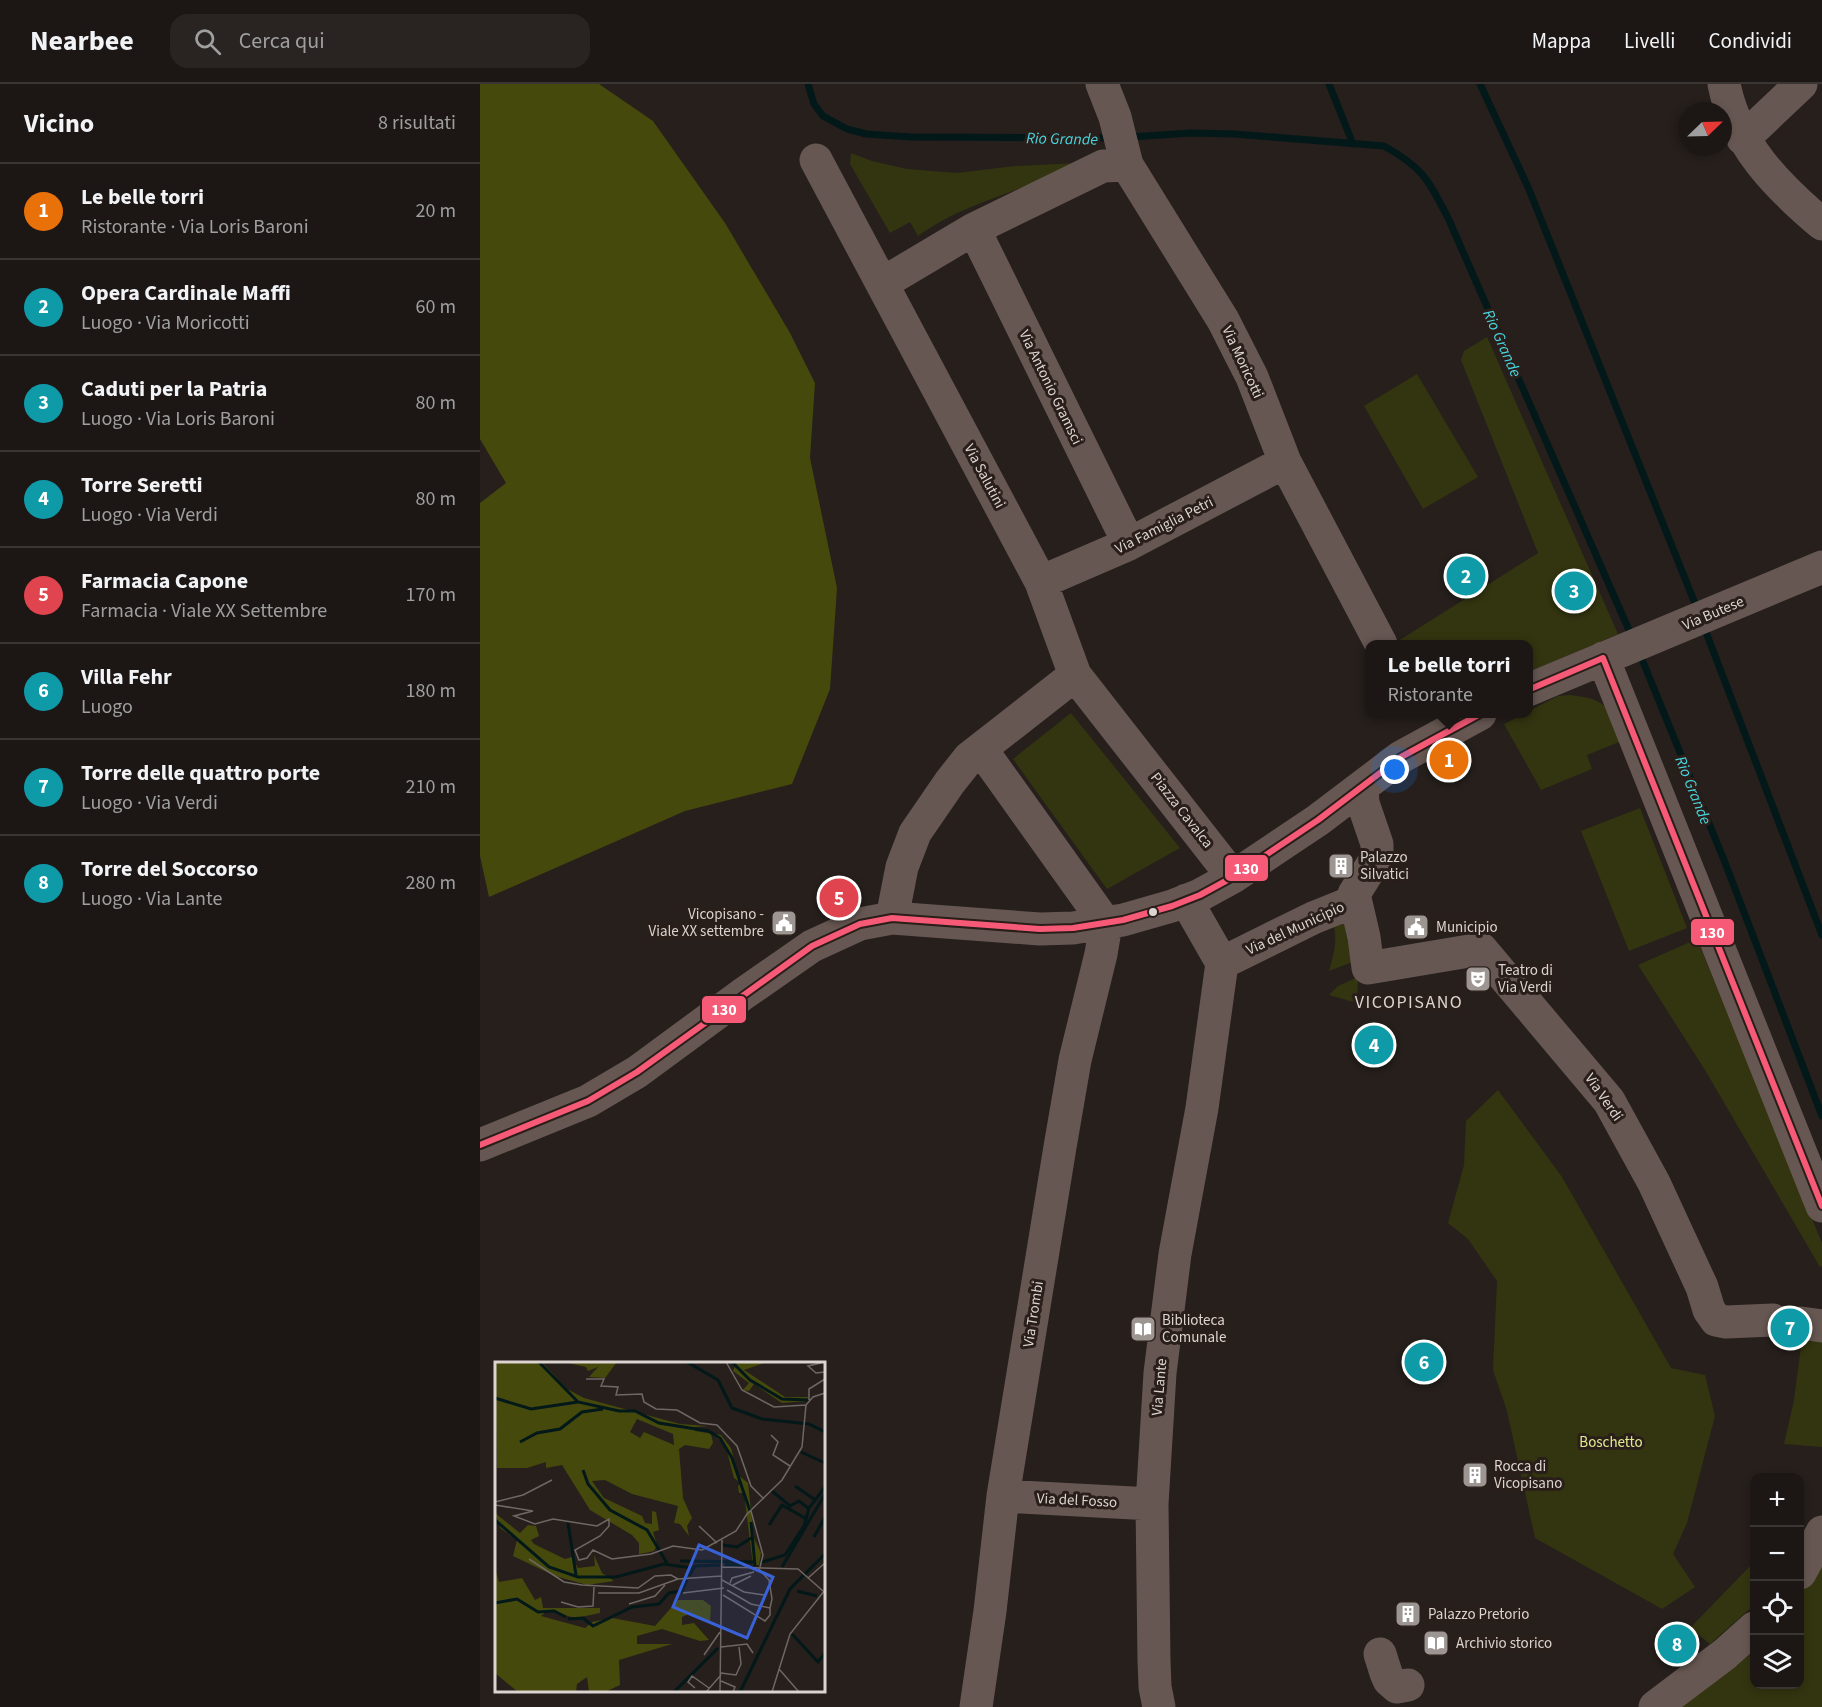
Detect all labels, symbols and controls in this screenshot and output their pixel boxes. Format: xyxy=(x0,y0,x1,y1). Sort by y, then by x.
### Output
search box xyxy=(170,14,590,68)
text: Nearbee xyxy=(30,21,134,61)
icon: search xyxy=(191,25,224,58)
text: Cerca qui xyxy=(239,25,325,57)
text: Mappa xyxy=(1532,26,1591,56)
text: Livelli xyxy=(1624,26,1676,56)
text: Condividi xyxy=(1709,26,1792,56)
north arrow xyxy=(1678,102,1732,156)
text: Vicino xyxy=(24,105,94,142)
text: 8 risultati xyxy=(378,109,456,137)
water label: Rio Grande xyxy=(1026,127,1098,151)
text: Le belle torri xyxy=(81,181,204,213)
text: 1 xyxy=(38,197,49,225)
text: 20 m xyxy=(416,197,456,225)
text: Ristorante · Via Loris Baroni xyxy=(81,213,309,241)
text: Opera Cardinale Maffi xyxy=(81,277,291,309)
text: 2 xyxy=(38,293,49,321)
text: 60 m xyxy=(416,293,456,321)
water label: Rio Grande xyxy=(1477,306,1527,381)
text: Luogo · Via Moricotti xyxy=(81,309,250,337)
street label: Via Moricotti xyxy=(1217,323,1269,402)
street label: Via Antonio Gramsci xyxy=(1014,326,1087,448)
text: Caduti per la Patria xyxy=(81,373,267,405)
text: 3 xyxy=(38,389,49,417)
text: 80 m xyxy=(416,389,456,417)
text: Luogo · Via Loris Baroni xyxy=(81,405,275,433)
street label: Via Salutini xyxy=(959,440,1010,512)
text: Torre Seretti xyxy=(81,469,203,501)
text: 4 xyxy=(38,485,49,513)
text: 80 m xyxy=(416,485,456,513)
street label: Via Famiglia Petri xyxy=(1112,492,1217,559)
text: Luogo · Via Verdi xyxy=(81,501,218,529)
pin: 2 xyxy=(1446,554,1486,598)
text: Farmacia Capone xyxy=(81,565,248,597)
pin: 3 xyxy=(1554,568,1594,614)
text: 5 xyxy=(38,581,49,609)
text: 170 m xyxy=(406,581,456,609)
street label: Via Butese xyxy=(1679,591,1747,636)
text: Farmacia · Viale XX Settembre xyxy=(81,597,327,625)
popup xyxy=(1365,640,1533,718)
text: Le belle torri xyxy=(1387,649,1511,681)
text: Villa Fehr xyxy=(81,661,172,693)
text: 6 xyxy=(38,677,49,705)
text: 180 m xyxy=(406,677,456,705)
text: Ristorante xyxy=(1387,681,1473,709)
text: Luogo xyxy=(81,693,133,721)
pin: 1 xyxy=(1430,738,1468,782)
water label: Rio Grande xyxy=(1669,753,1717,828)
your location xyxy=(1380,755,1409,784)
text: Torre delle quattro porte xyxy=(81,757,320,789)
street label: Piazza Cavalca xyxy=(1145,768,1218,853)
text: 7 xyxy=(38,773,49,801)
text: 210 m xyxy=(406,773,456,801)
text: Luogo · Via Verdi xyxy=(81,789,218,817)
place label: Palazzo Silvatici xyxy=(1360,847,1409,885)
building icon: Palazzo Silvatici xyxy=(1326,851,1356,881)
text: Torre del Soccorso xyxy=(81,853,258,885)
line badge: 130 xyxy=(1224,854,1269,882)
text: 130 xyxy=(1233,858,1259,880)
text: 8 xyxy=(38,869,49,897)
text: 280 m xyxy=(406,869,456,897)
pin: 5 xyxy=(820,876,858,920)
text: Luogo · Via Lante xyxy=(81,885,222,913)
street label: Via del Municipio xyxy=(1243,896,1348,960)
place label: Vicopisano - Viale XX settembre xyxy=(648,904,764,942)
unlabelled marker xyxy=(1147,906,1159,918)
public building icon: Vicopisano - Viale XX settembre xyxy=(769,908,799,938)
public building icon: Municipio xyxy=(1401,912,1431,942)
place label: Municipio xyxy=(1436,917,1498,938)
line badge: 130 xyxy=(1690,918,1735,946)
text: 130 xyxy=(1699,922,1725,944)
place label: Teatro di Via Verdi xyxy=(1498,960,1553,998)
theatre icon: Teatro di Via Verdi xyxy=(1463,964,1493,994)
district label: VICOPISANO xyxy=(1355,990,1463,1015)
line badge: 130 xyxy=(701,995,747,1024)
text: 130 xyxy=(711,999,737,1021)
pin: 4 xyxy=(1354,1022,1394,1068)
street label: Via Verdi xyxy=(1580,1069,1628,1125)
street label: Via Trombi xyxy=(1018,1279,1049,1349)
pin: 7 xyxy=(1770,1306,1810,1350)
place label: Biblioteca Comunale xyxy=(1162,1310,1226,1348)
library icon: Biblioteca Comunale xyxy=(1128,1314,1158,1344)
pin: 6 xyxy=(1404,1340,1444,1384)
street label: Via Lante xyxy=(1147,1358,1172,1417)
inset map xyxy=(495,1362,825,1692)
park label: Boschetto xyxy=(1579,1432,1643,1453)
place label: Rocca di Vicopisano xyxy=(1494,1456,1562,1494)
building icon: Rocca di Vicopisano xyxy=(1460,1460,1490,1490)
map controls xyxy=(1750,1473,1804,1689)
button: + xyxy=(1750,1473,1804,1527)
street label: Via del Fosso xyxy=(1036,1488,1118,1513)
button: − xyxy=(1750,1527,1804,1581)
button: locate xyxy=(1750,1581,1804,1635)
building icon: Palazzo Pretorio xyxy=(1393,1599,1423,1629)
place label: Palazzo Pretorio xyxy=(1428,1604,1529,1625)
pin: 8 xyxy=(1658,1622,1696,1666)
library icon: Archivio storico xyxy=(1421,1628,1451,1658)
place label: Archivio storico xyxy=(1456,1633,1552,1654)
button: layers xyxy=(1750,1635,1804,1689)

